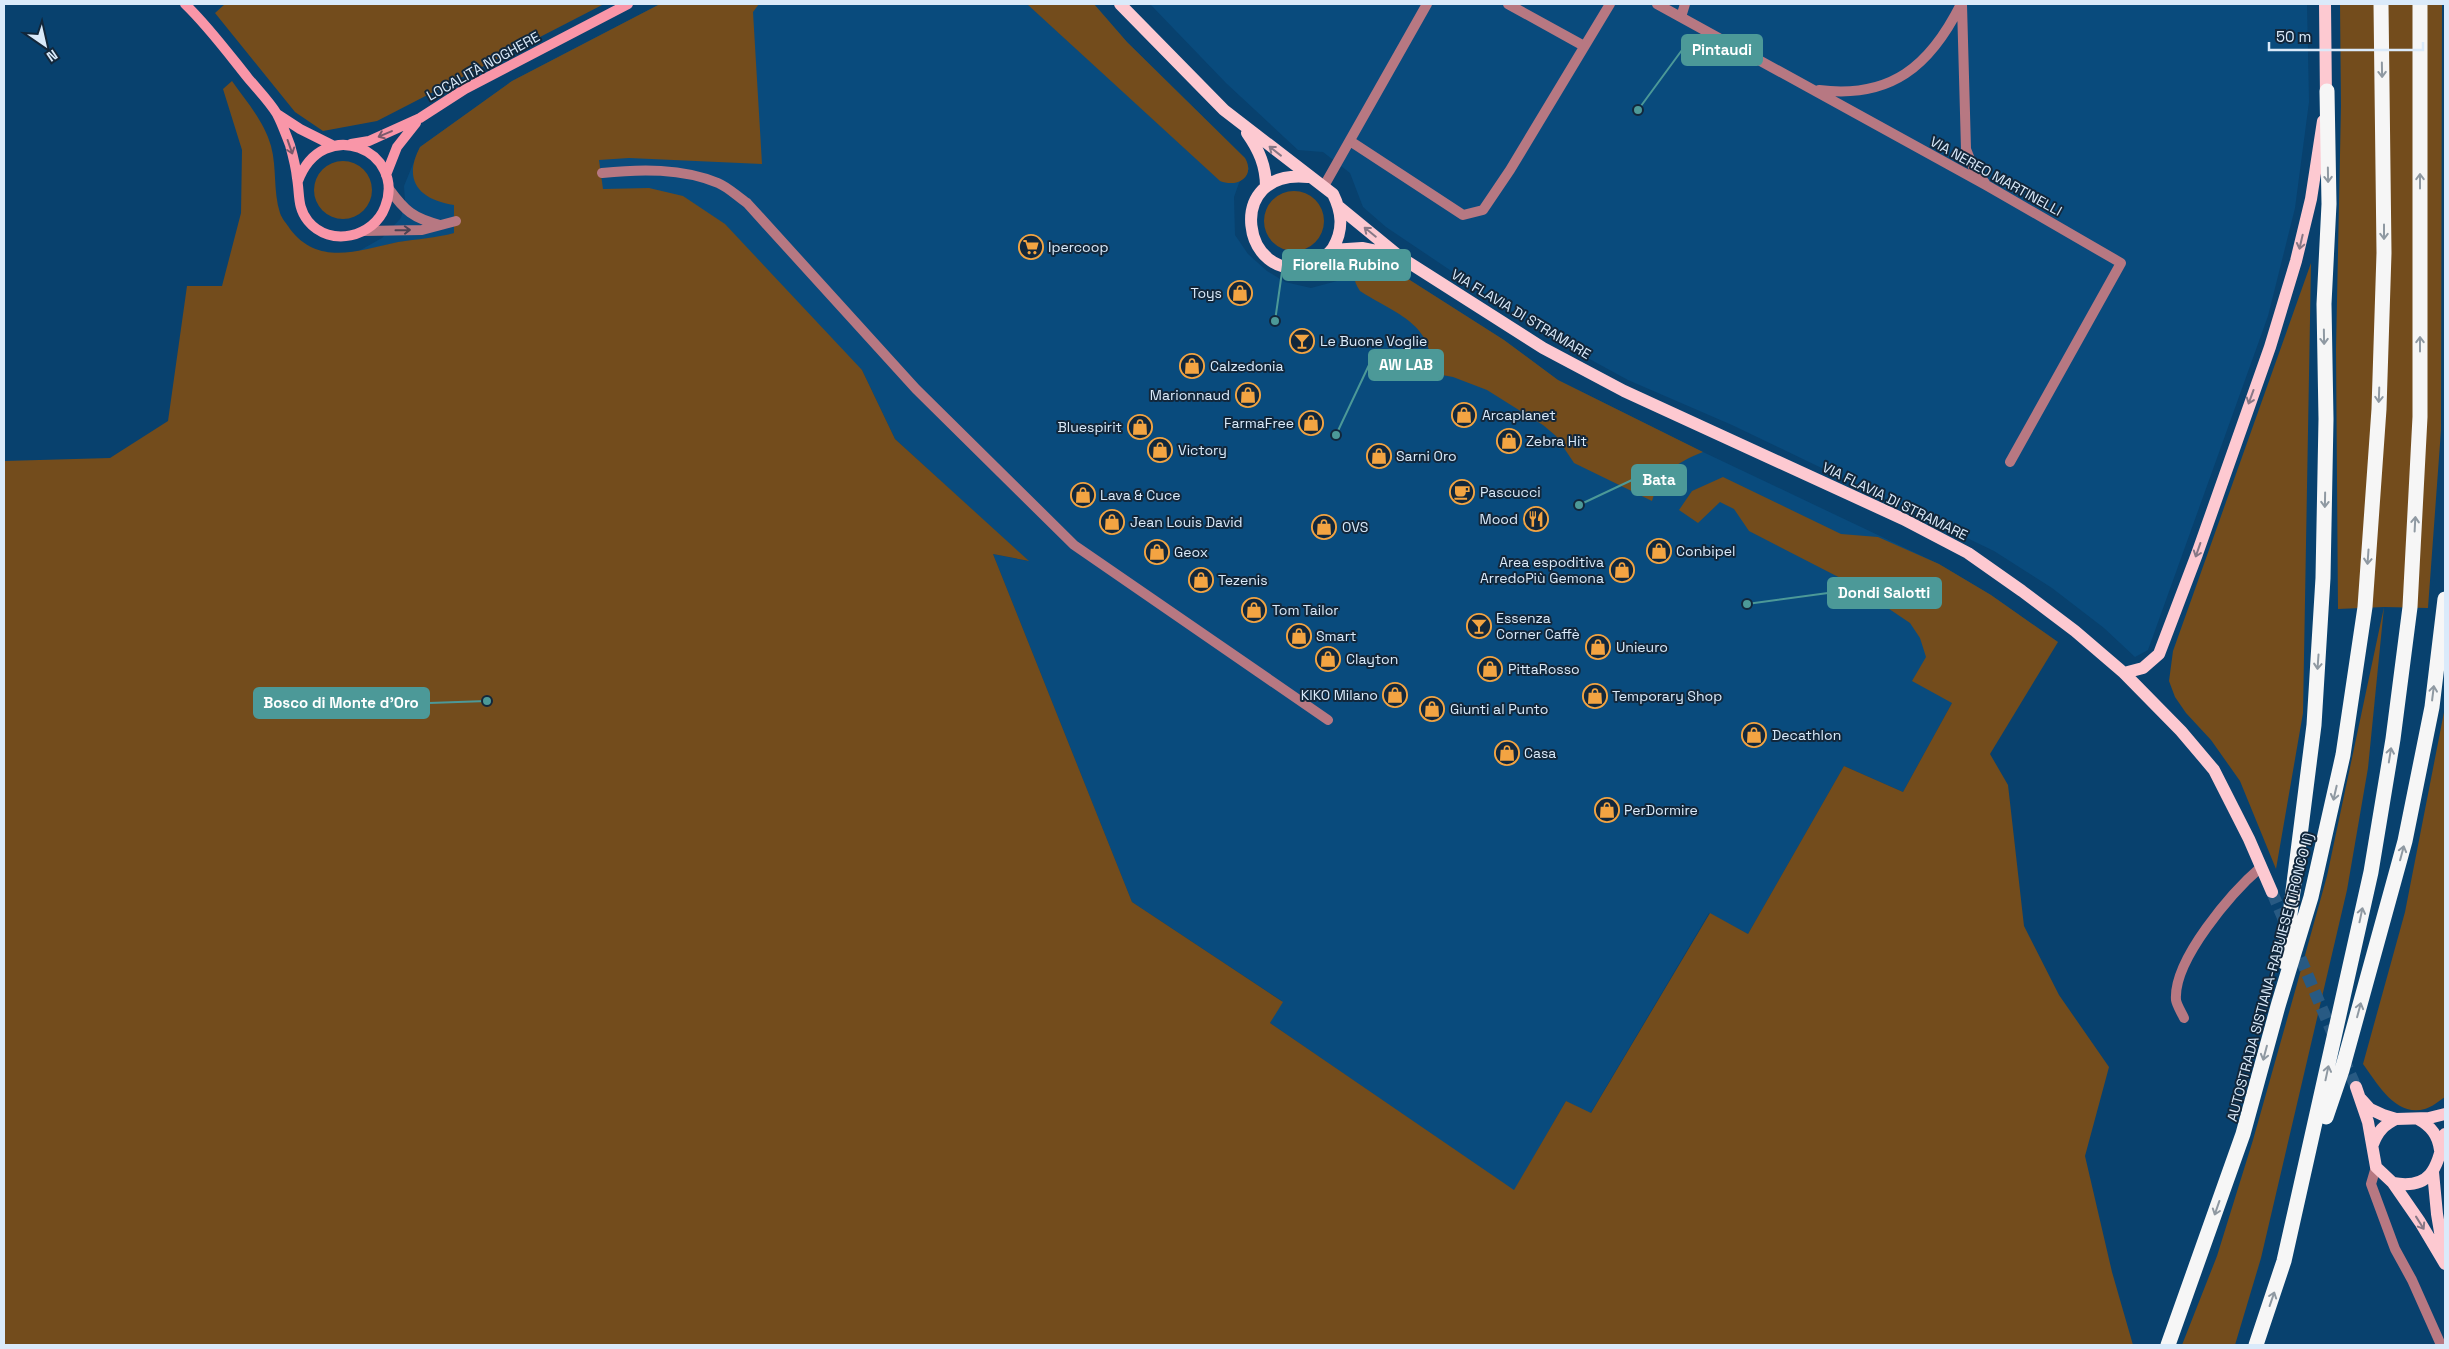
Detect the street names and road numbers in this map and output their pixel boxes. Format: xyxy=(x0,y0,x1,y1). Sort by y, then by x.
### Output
street label: LOCALITÀ NOGHERE xyxy=(423,27,543,105)
street label: VIA NEREO MARTINELLI xyxy=(1927,132,2065,220)
street label: VIA FLAVIA DI STRAMARE xyxy=(1448,265,1594,363)
street label: VIA FLAVIA DI STRAMARE xyxy=(1819,458,1971,544)
street label: AUTOSTRADA SISTIANA-RABUIESE (TRONCO II) xyxy=(2223,831,2317,1123)

